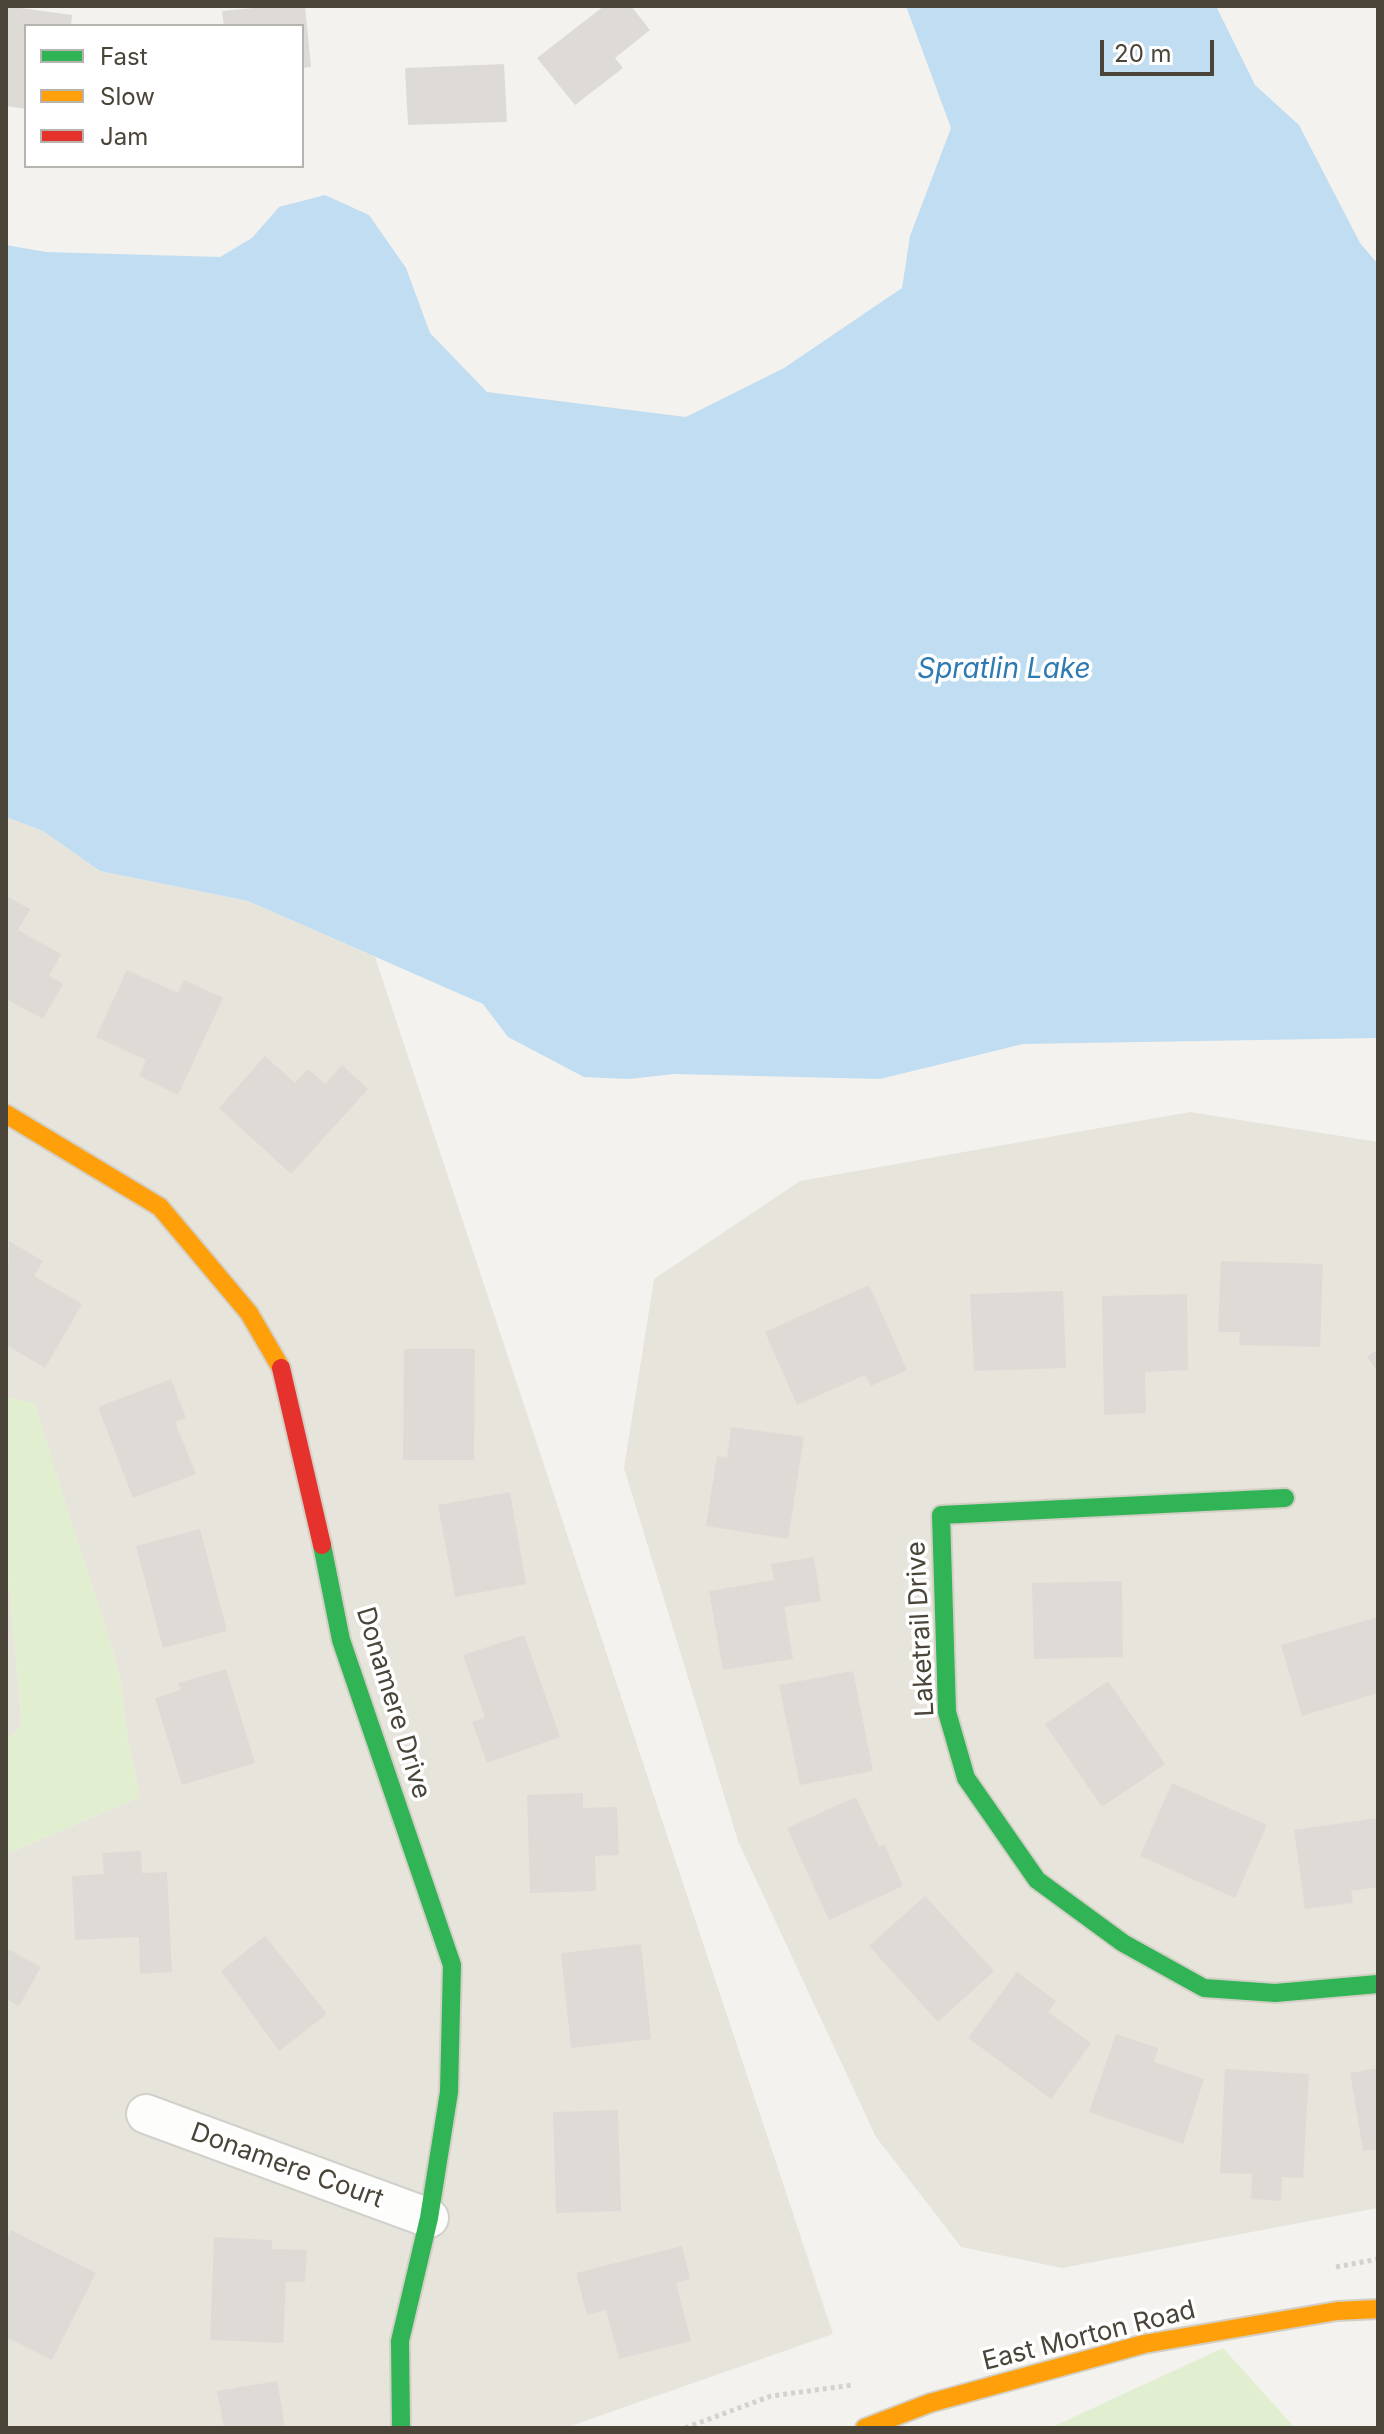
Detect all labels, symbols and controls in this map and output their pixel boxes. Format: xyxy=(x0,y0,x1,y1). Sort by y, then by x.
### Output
legend xyxy=(24,24,304,168)
scale bar xyxy=(1104,24,1218,74)
text: 20 m xyxy=(1114,39,1172,68)
text: Fast xyxy=(100,42,148,71)
text: Slow xyxy=(100,82,155,111)
text: Jam xyxy=(100,122,148,151)
water label: Spratlin Lake xyxy=(917,653,1091,687)
street label: Laketrail Drive xyxy=(901,1541,941,1717)
street label: Donamere Drive xyxy=(349,1603,437,1803)
street label: Donamere Court xyxy=(186,2117,388,2215)
street label: East Morton Road xyxy=(979,2294,1199,2378)

